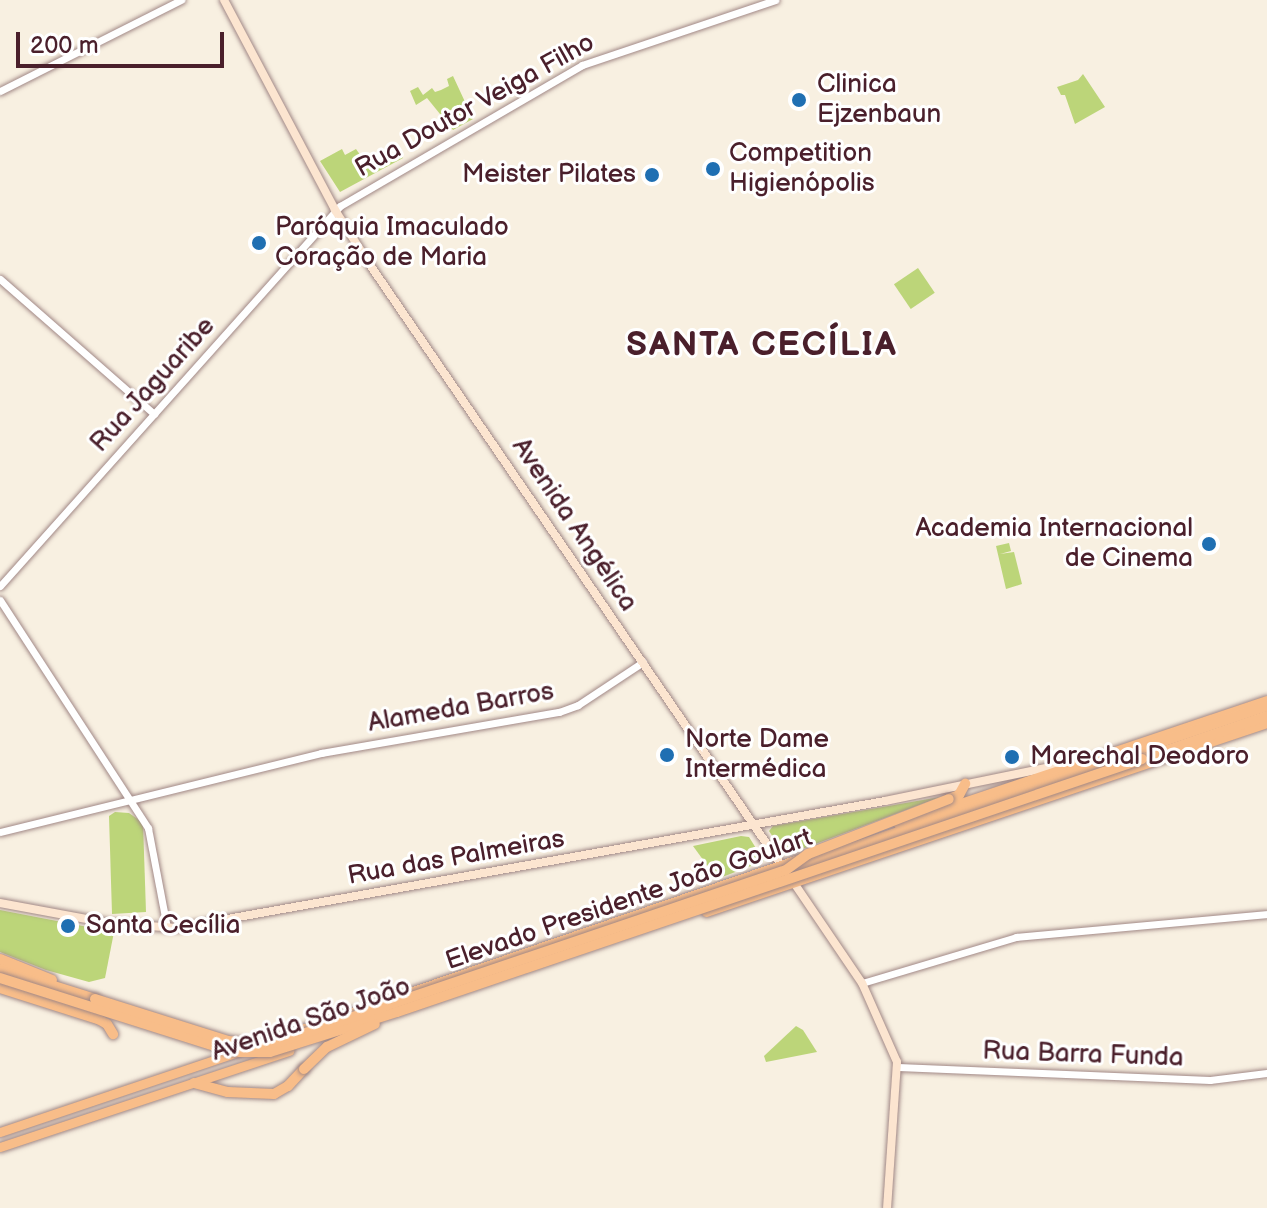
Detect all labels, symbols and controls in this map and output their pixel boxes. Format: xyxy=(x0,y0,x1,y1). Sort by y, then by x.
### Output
scale bar xyxy=(20,16,228,66)
street label: Rua Doutor Veiga Filho xyxy=(350,27,600,185)
text: 200 m xyxy=(30,31,99,60)
place label: Clinica Ejzenbaun xyxy=(817,69,941,130)
marker: Clinica Ejzenbaun xyxy=(788,89,810,111)
place label: Competition Higienópolis xyxy=(729,138,875,200)
place label: Meister Pilates xyxy=(462,159,636,191)
marker: Competition Higienópolis xyxy=(704,160,722,178)
marker: Meister Pilates xyxy=(643,166,661,184)
place label: Paróquia Imaculado Coração de Maria xyxy=(275,212,509,274)
marker: Paróquia Imaculado Coração de Maria xyxy=(250,234,268,252)
street label: Rua Jaguaribe xyxy=(84,311,222,459)
district label: SANTA CECÍLIA xyxy=(626,325,898,365)
street label: Avenida Angélica xyxy=(505,433,643,617)
place label: Academia Internacional de Cinema xyxy=(915,513,1193,574)
marker: Academia Internacional de Cinema xyxy=(1200,535,1218,553)
street label: Alameda Barros xyxy=(366,676,556,740)
place label: Norte Dame Intermédica xyxy=(685,724,829,786)
place label: Marechal Deodoro xyxy=(1030,741,1249,773)
marker: Norte Dame Intermédica xyxy=(656,744,678,766)
marker: Marechal Deodoro xyxy=(1001,746,1023,768)
street label: Elevado Presidente João Goulart xyxy=(441,822,817,978)
street label: Rua das Palmeiras xyxy=(345,824,567,892)
place label: Santa Cecília xyxy=(86,910,241,942)
marker: Santa Cecília xyxy=(57,915,79,937)
street label: Avenida São João xyxy=(207,971,415,1069)
street label: Rua Barra Funda xyxy=(982,1036,1184,1074)

